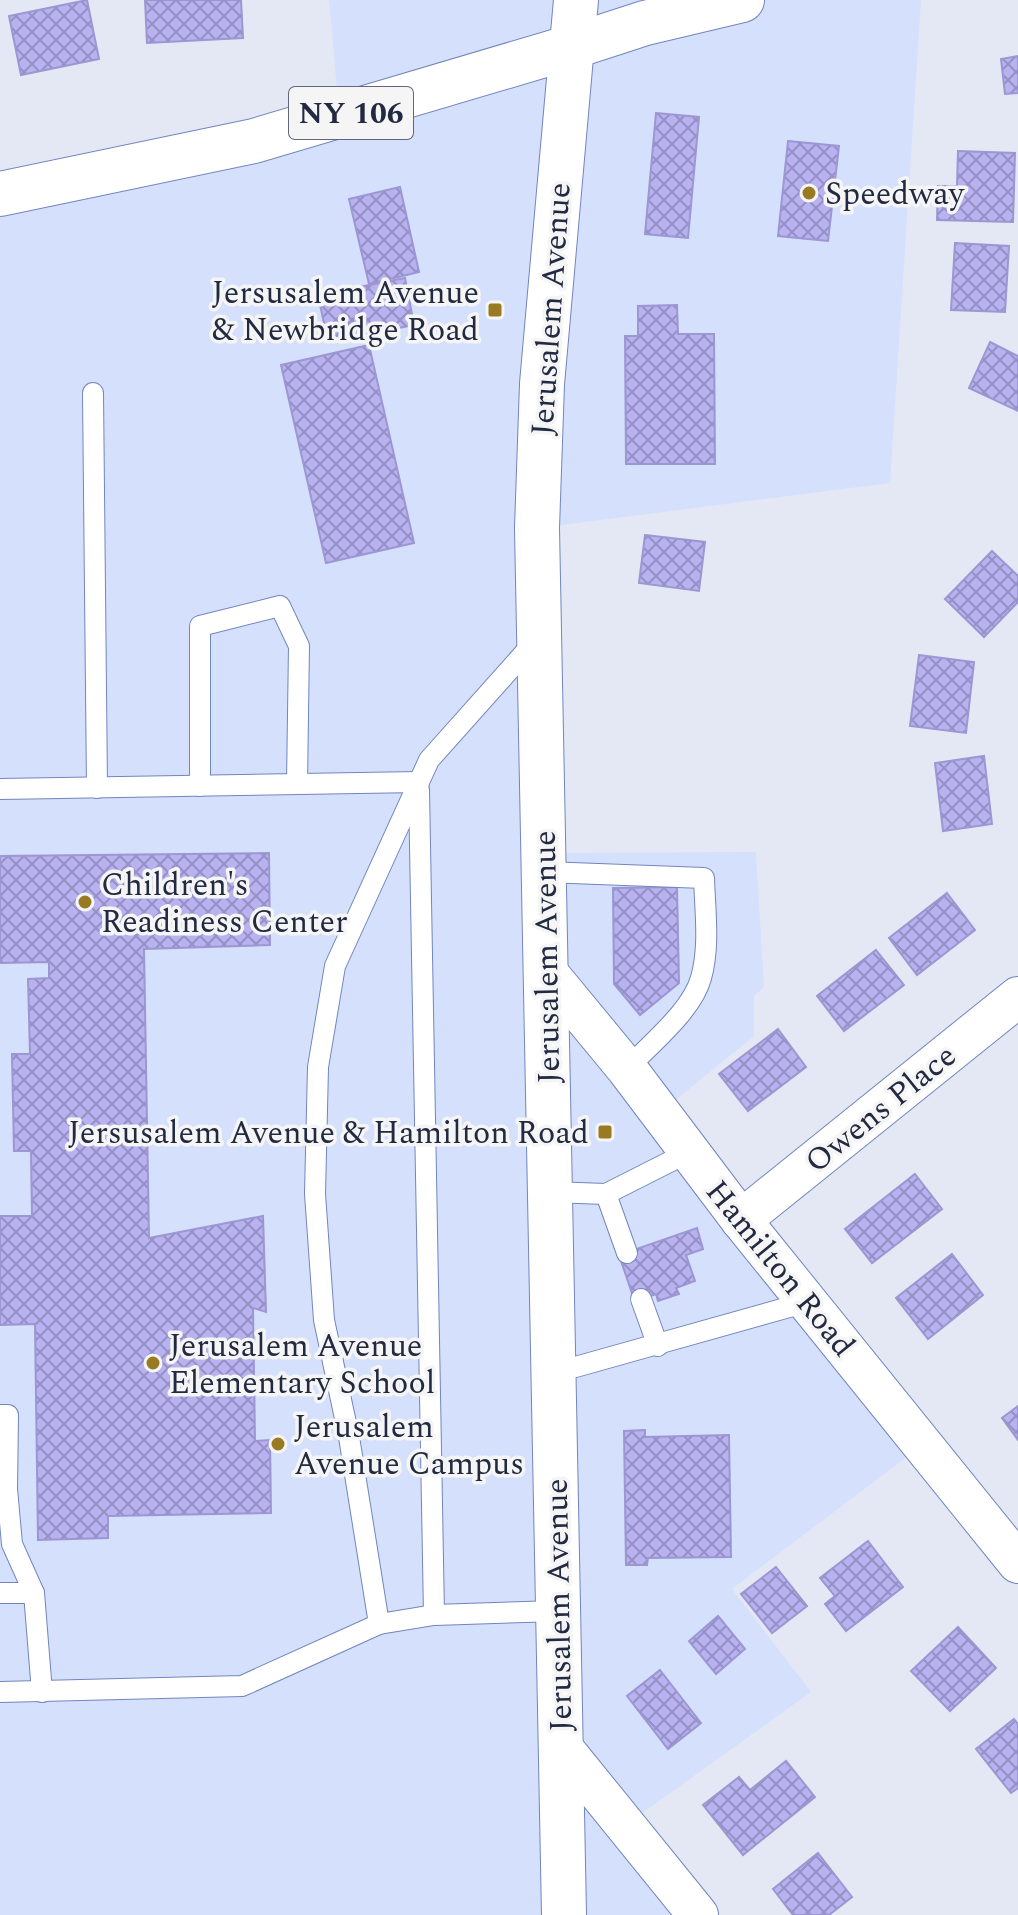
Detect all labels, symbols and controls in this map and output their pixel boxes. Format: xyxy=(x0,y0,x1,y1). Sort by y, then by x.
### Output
road number: NY 106 xyxy=(289,87,413,139)
place label: Speedway xyxy=(825,170,966,219)
street label: Jerusalem Avenue xyxy=(518,181,585,437)
marker: Speedway xyxy=(800,184,818,202)
place label: Jersusalem Avenue & Newbridge Road xyxy=(212,269,479,355)
marker: Jersusalem Avenue & Newbridge Road xyxy=(486,301,504,319)
street label: Jerusalem Avenue xyxy=(521,830,574,1084)
place label: Children's Readiness Center xyxy=(101,861,348,947)
marker: Children's Readiness Center xyxy=(76,893,94,911)
street label: Owens Place xyxy=(794,1033,967,1186)
place label: Jersusalem Avenue & Hamilton Road xyxy=(68,1109,589,1158)
marker: Jersusalem Avenue & Hamilton Road xyxy=(596,1123,614,1141)
street label: Hamilton Road xyxy=(693,1170,867,1368)
place label: Jerusalem Avenue Elementary School xyxy=(169,1322,435,1408)
marker: Jerusalem Avenue Elementary School xyxy=(144,1354,162,1372)
place label: Jerusalem Avenue Campus xyxy=(294,1403,524,1489)
marker: Jerusalem Avenue Campus xyxy=(269,1435,287,1453)
street label: Jerusalem Avenue xyxy=(533,1478,586,1732)

